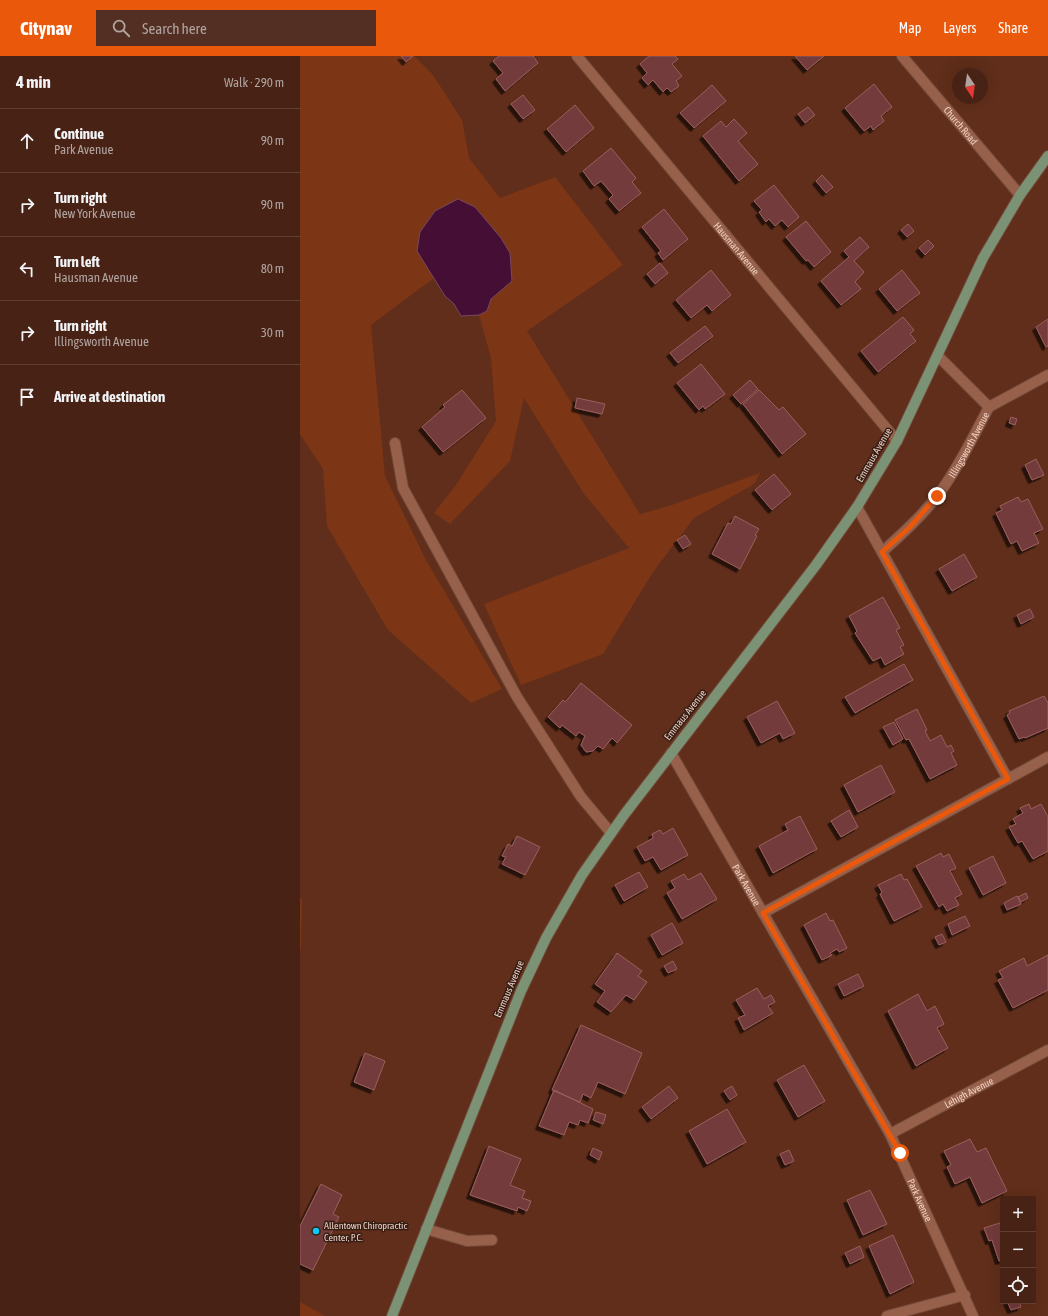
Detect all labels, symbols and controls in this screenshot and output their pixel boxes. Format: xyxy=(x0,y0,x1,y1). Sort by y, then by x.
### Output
search box xyxy=(96,10,376,46)
text: Citynav xyxy=(20,17,72,39)
icon: search xyxy=(110,17,132,39)
text: Search here xyxy=(142,20,207,37)
text: Map xyxy=(899,20,921,36)
text: Layers xyxy=(943,20,976,36)
text: Share xyxy=(998,20,1028,36)
north arrow xyxy=(952,68,988,104)
text: 4 min xyxy=(16,72,51,92)
text: Walk · 290 m xyxy=(224,75,284,90)
street label: Church Road xyxy=(942,104,980,147)
text: Continue xyxy=(54,125,104,142)
icon: ahead xyxy=(16,130,38,152)
text: 90 m xyxy=(261,133,284,148)
text: Park Avenue xyxy=(54,142,113,157)
text: Turn right xyxy=(54,189,107,206)
icon: right xyxy=(16,194,38,216)
text: 90 m xyxy=(261,197,284,212)
text: New York Avenue xyxy=(54,206,135,221)
street label: Hausman Avenue xyxy=(712,220,762,277)
text: Turn left xyxy=(54,253,100,270)
icon: left xyxy=(16,258,38,280)
text: 80 m xyxy=(261,261,284,276)
text: Hausman Avenue xyxy=(54,270,138,285)
text: Turn right xyxy=(54,317,107,334)
icon: right xyxy=(16,322,38,344)
text: 30 m xyxy=(261,325,284,340)
text: Illingsworth Avenue xyxy=(54,334,149,349)
icon: arrive xyxy=(16,386,38,408)
text: Arrive at destination xyxy=(54,388,165,405)
street label: Illingsworth Avenue xyxy=(946,410,991,479)
street label: Emmaus Avenue xyxy=(854,426,894,484)
route end xyxy=(928,487,946,505)
street label: Emmaus Avenue xyxy=(662,687,708,742)
street label: Park Avenue xyxy=(731,862,763,908)
street label: Emmaus Avenue xyxy=(492,958,526,1019)
street label: Lehigh Avenue xyxy=(942,1075,995,1110)
route start xyxy=(891,1144,909,1162)
street label: Park Avenue xyxy=(906,1177,935,1224)
map controls xyxy=(1000,1196,1036,1304)
button: + xyxy=(1000,1196,1036,1232)
place label: Allentown Chiropractic Center, P.C. xyxy=(324,1220,407,1243)
marker: Allentown Chiropractic Center, P.C. xyxy=(311,1226,321,1236)
button: − xyxy=(1000,1232,1036,1268)
button: locate xyxy=(1000,1268,1036,1304)

